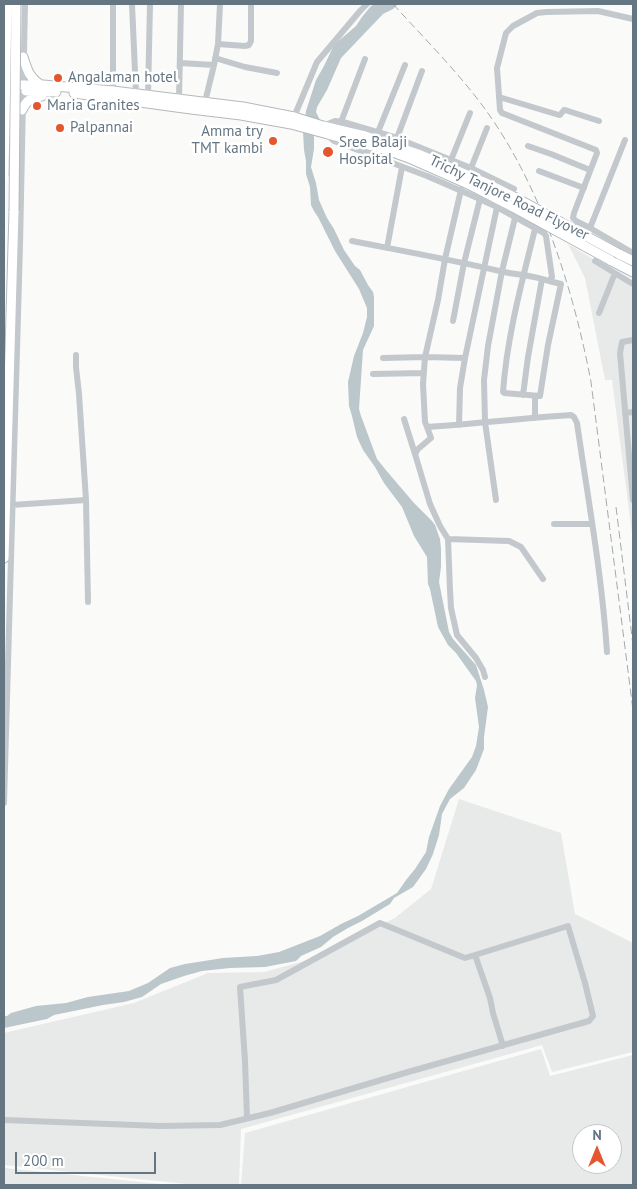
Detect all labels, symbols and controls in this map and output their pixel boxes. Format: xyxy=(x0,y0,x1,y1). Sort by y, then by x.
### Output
place label: Angalaman hotel xyxy=(68,69,177,87)
marker: Angalaman hotel xyxy=(52,72,64,84)
place label: Maria Granites xyxy=(47,97,140,115)
marker: Maria Granites xyxy=(31,100,43,112)
place label: Palpannai xyxy=(70,119,133,137)
marker: Palpannai xyxy=(54,122,66,134)
place label: Amma try TMT kambi xyxy=(192,123,263,158)
place label: Sree Balaji Hospital xyxy=(339,134,407,169)
marker: Amma try TMT kambi xyxy=(267,135,279,147)
marker: Sree Balaji Hospital xyxy=(321,145,335,159)
street label: Trichy Tanjore Road Flyover xyxy=(426,151,592,245)
north arrow xyxy=(572,1124,622,1174)
text: N xyxy=(592,1126,602,1144)
scale bar xyxy=(18,1142,159,1174)
text: 200 m xyxy=(23,1151,64,1170)

